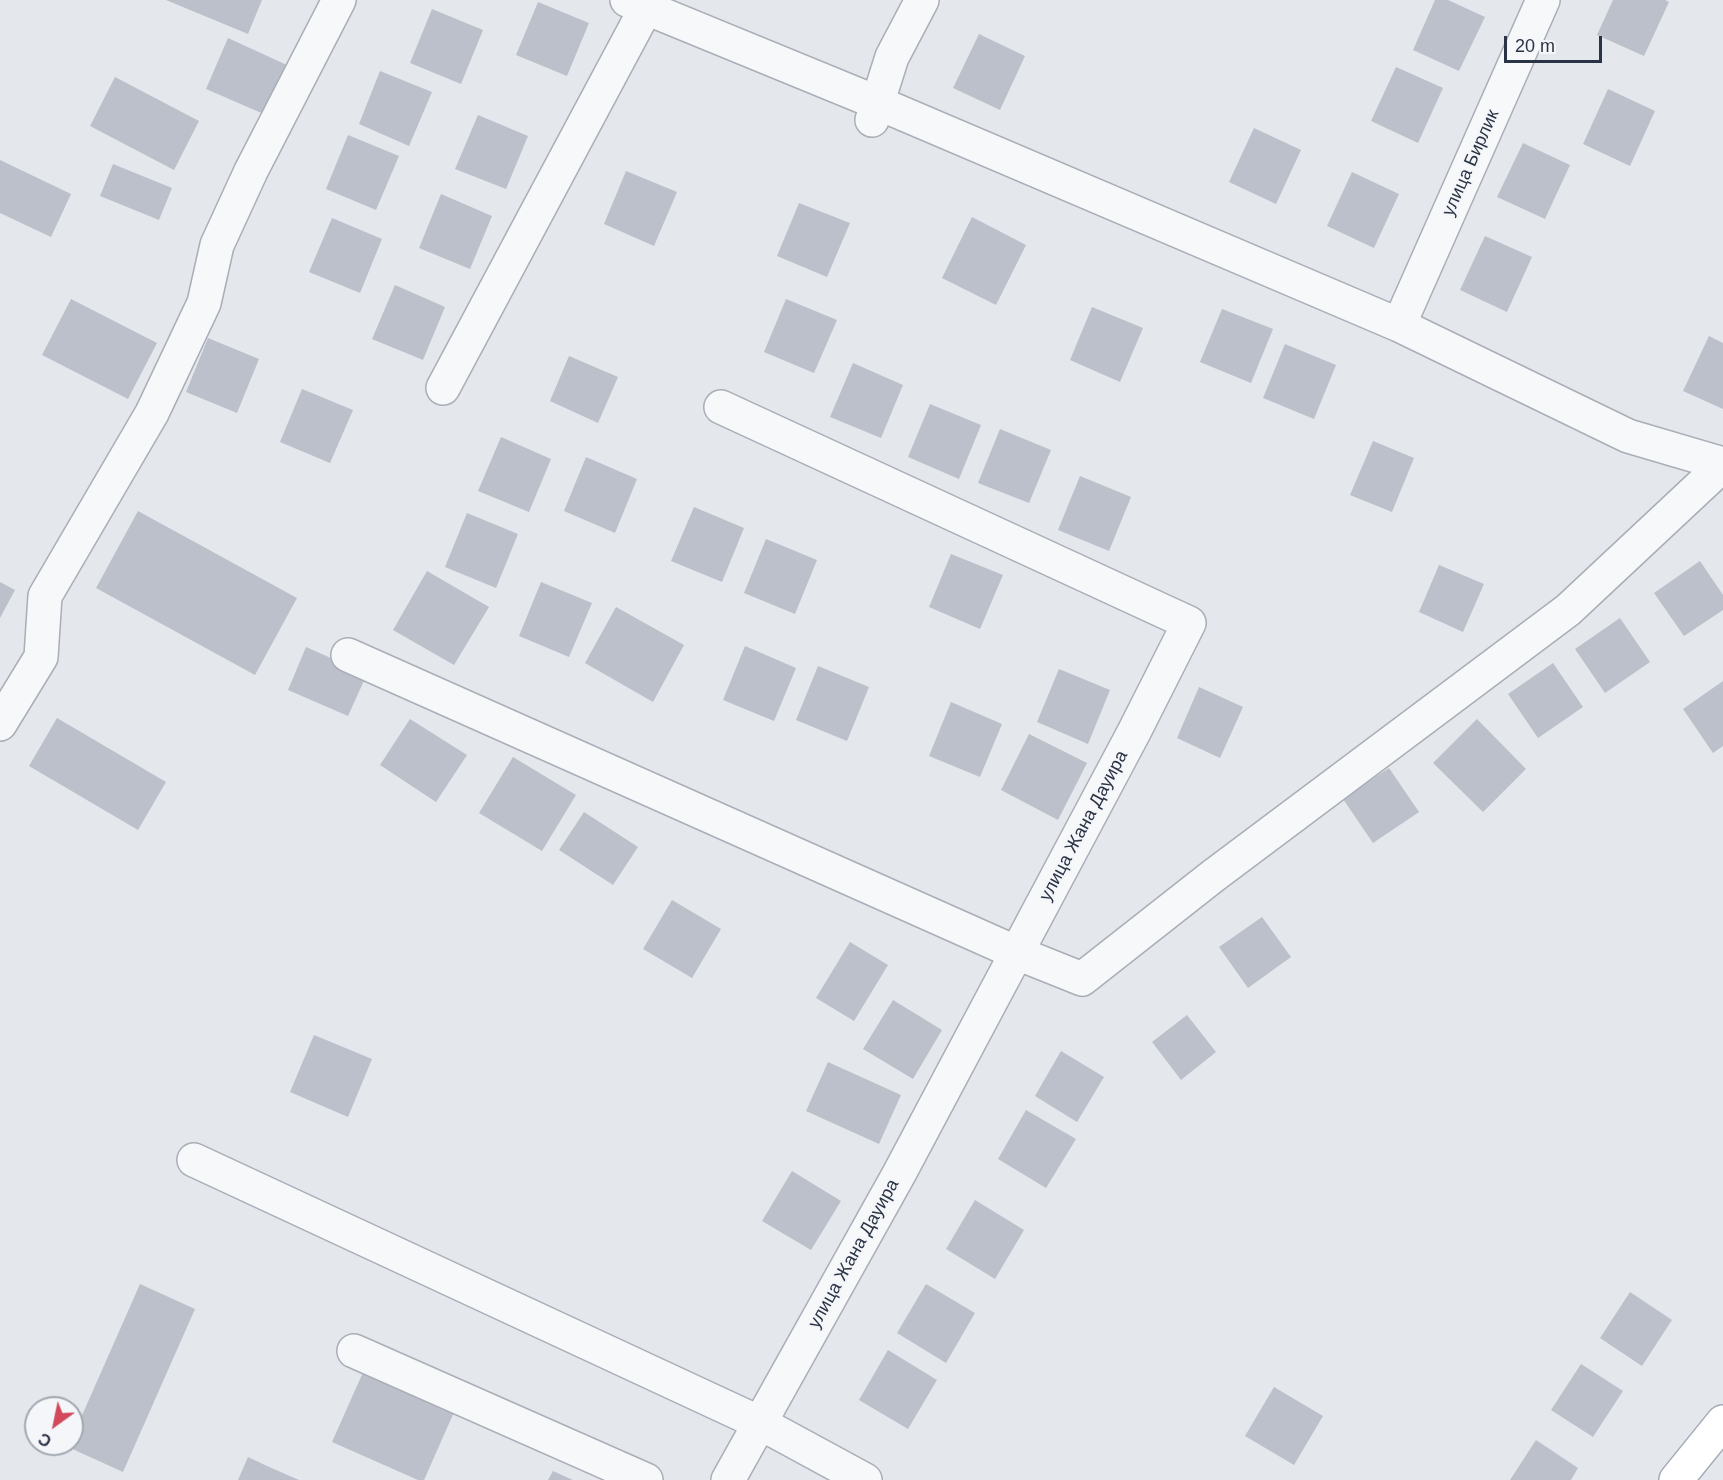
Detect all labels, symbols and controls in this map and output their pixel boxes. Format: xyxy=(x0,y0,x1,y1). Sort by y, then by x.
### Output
scale bar xyxy=(1507,24,1604,62)
text: 20 m xyxy=(1515,36,1555,56)
street label: улица Бирлик xyxy=(1438,106,1504,220)
street label: улица Жана Дауира xyxy=(1035,747,1133,905)
street label: улица Жана Дауира xyxy=(804,1176,904,1332)
north arrow xyxy=(24,1396,84,1456)
text: С xyxy=(36,1430,54,1450)

